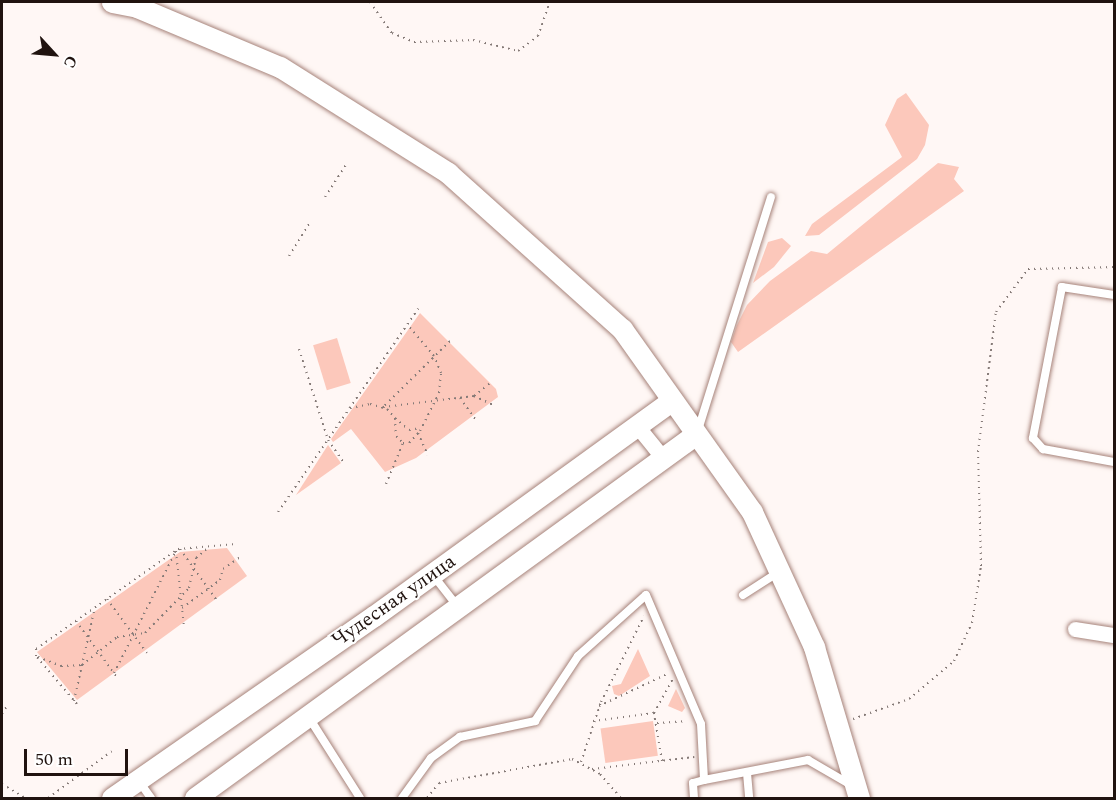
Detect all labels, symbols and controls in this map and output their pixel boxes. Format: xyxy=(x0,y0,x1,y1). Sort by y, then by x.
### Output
north arrow xyxy=(24,24,84,84)
text: С xyxy=(57,52,83,72)
street label: Чудесная улица xyxy=(328,549,460,653)
scale bar xyxy=(27,737,130,775)
text: 50 m xyxy=(35,746,73,773)

